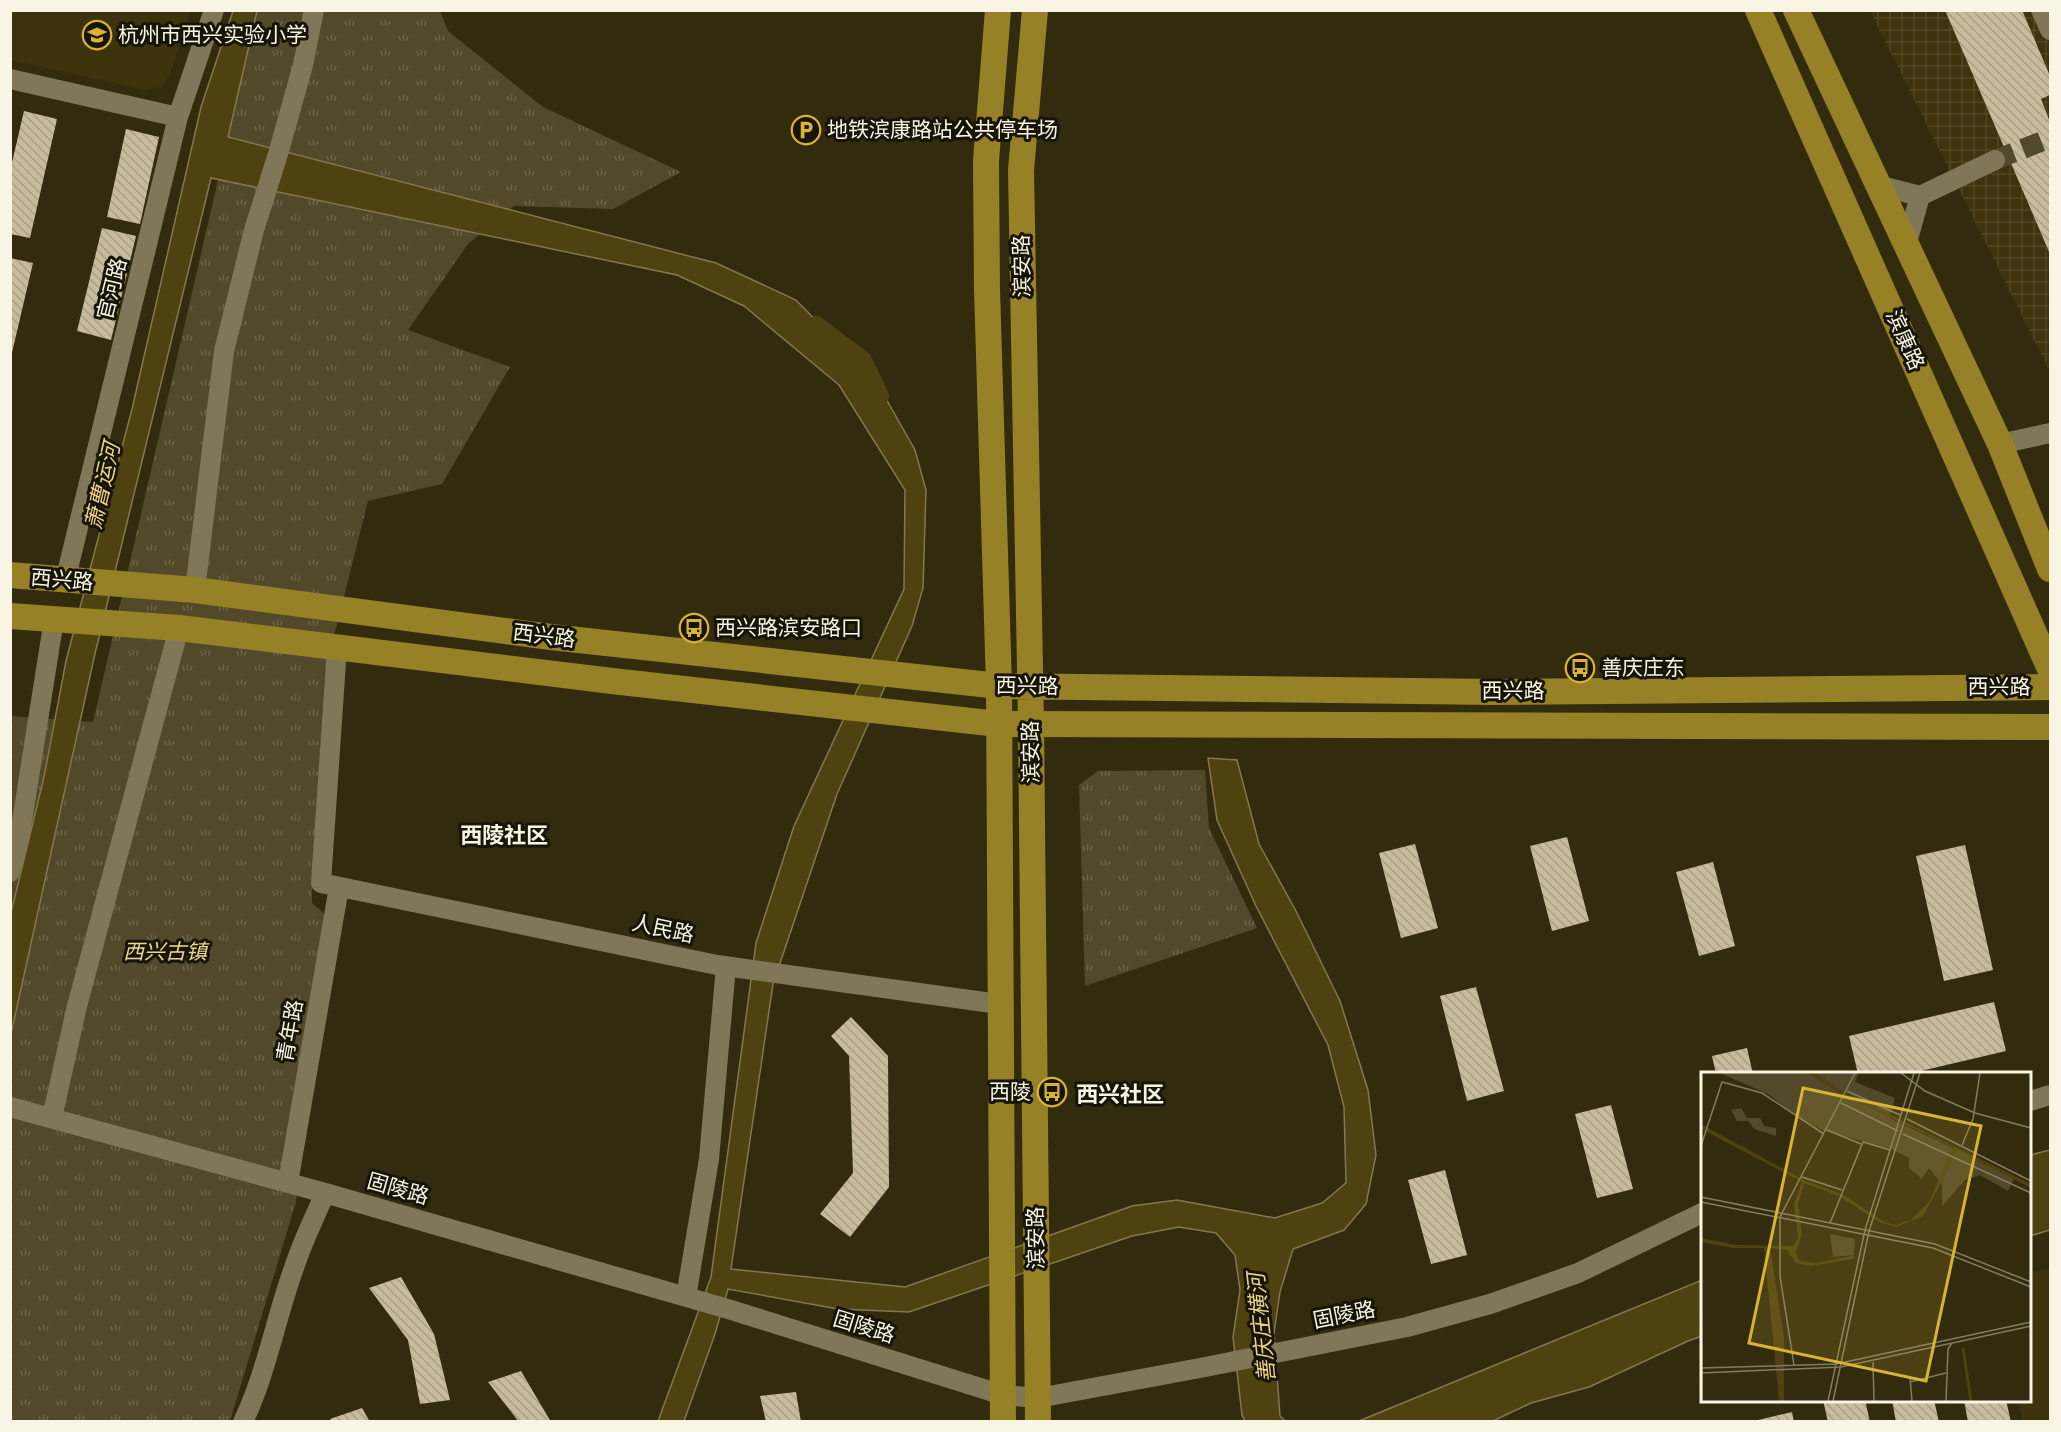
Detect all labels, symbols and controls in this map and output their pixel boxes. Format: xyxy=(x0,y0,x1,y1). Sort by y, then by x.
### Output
place label: 杭州市西兴实验小学 xyxy=(118,18,307,48)
school or university icon: 杭州市西兴实验小学 xyxy=(81,19,113,51)
place label: 地铁滨康路站公共停车场 xyxy=(827,113,1058,143)
parking icon: 地铁滨康路站公共停车场 xyxy=(790,114,822,146)
street label: 滨安路 xyxy=(1004,234,1036,298)
street label: 官河路 xyxy=(88,254,132,323)
street label: 滨康路 xyxy=(1880,304,1933,374)
water label: 萧曹运河 xyxy=(75,435,126,532)
street label: 西兴路 xyxy=(29,560,95,596)
place label: 西兴路滨安路口 xyxy=(715,611,862,641)
bus stop icon: 西兴路滨安路口 xyxy=(678,612,710,644)
street label: 西兴路 xyxy=(511,615,577,653)
place label: 善庆庄东 xyxy=(1601,651,1685,681)
bus stop icon: 善庆庄东 xyxy=(1564,652,1596,684)
street label: 西兴路 xyxy=(995,668,1059,700)
street label: 西兴路 xyxy=(1968,670,2031,700)
street label: 西兴路 xyxy=(1482,674,1545,704)
street label: 滨安路 xyxy=(1013,720,1045,784)
district label: 西陵社区 xyxy=(460,817,548,849)
street label: 人民路 xyxy=(629,906,697,948)
park label: 西兴古镇 xyxy=(123,935,210,965)
street label: 青年路 xyxy=(268,997,308,1064)
inset map xyxy=(1701,1072,2031,1402)
place label: 西陵 xyxy=(989,1075,1031,1105)
bus stop icon: 西陵 xyxy=(1036,1076,1068,1108)
district label: 西兴社区 xyxy=(1076,1076,1164,1108)
street label: 固陵路 xyxy=(364,1164,433,1210)
street label: 滨安路 xyxy=(1018,1206,1050,1270)
water label: 善庆庄横河 xyxy=(1237,1268,1281,1385)
street label: 固陵路 xyxy=(1310,1292,1377,1334)
street label: 固陵路 xyxy=(830,1302,899,1349)

